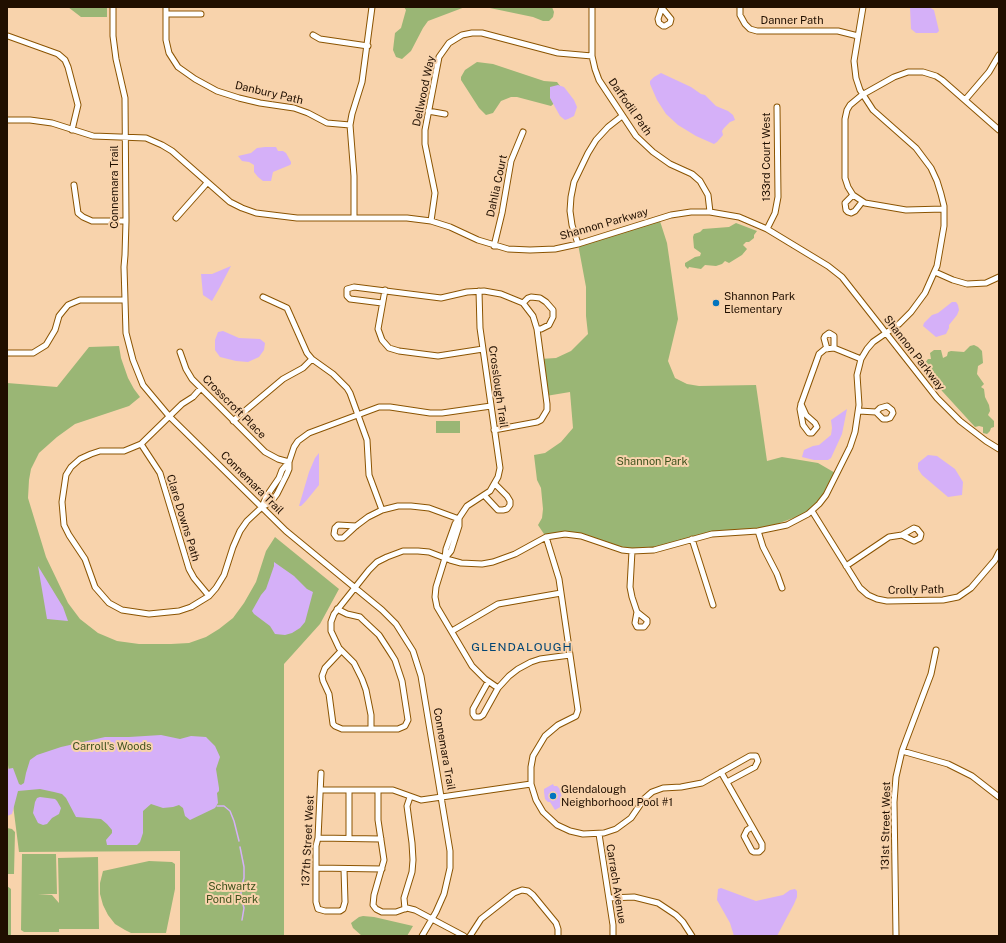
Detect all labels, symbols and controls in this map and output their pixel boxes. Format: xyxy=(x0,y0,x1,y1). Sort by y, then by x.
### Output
street label: Danner Path xyxy=(761,14,823,28)
street label: Dellwood Way xyxy=(410,54,438,128)
street label: Daffodil Path xyxy=(605,76,655,138)
street label: Danbury Path xyxy=(234,79,304,107)
street label: 133rd Court West xyxy=(760,113,774,201)
street label: Connemara Trail xyxy=(108,145,122,229)
street label: Dahlia Court xyxy=(484,154,510,218)
street label: Shannon Parkway xyxy=(558,205,650,243)
place label: Shannon Park Elementary xyxy=(724,290,795,316)
marker: Shannon Park Elementary xyxy=(711,298,721,308)
street label: Shannon Parkway xyxy=(881,313,947,393)
street label: Crosslough Trail xyxy=(486,345,510,429)
street label: Crosscroft Place xyxy=(199,372,269,442)
street label: Connemara Trail xyxy=(218,449,286,517)
park label: Shannon Park xyxy=(616,455,688,469)
street label: Clare Downs Path xyxy=(163,473,203,563)
street label: Crolly Path xyxy=(888,583,944,597)
district label: GLENDALOUGH xyxy=(471,640,573,654)
street label: Connemara Trail xyxy=(430,707,458,791)
park label: Carroll's Woods xyxy=(72,740,152,754)
street label: 131st Street West xyxy=(879,781,893,871)
place label: Glendalough Neighborhood Pool #1 xyxy=(561,783,673,809)
marker: Glendalough Neighborhood Pool #1 xyxy=(548,791,558,801)
street label: 137th Street West xyxy=(299,795,317,887)
street label: Carrach Avenue xyxy=(603,843,629,925)
park label: Schwartz Pond Park xyxy=(206,880,258,906)

